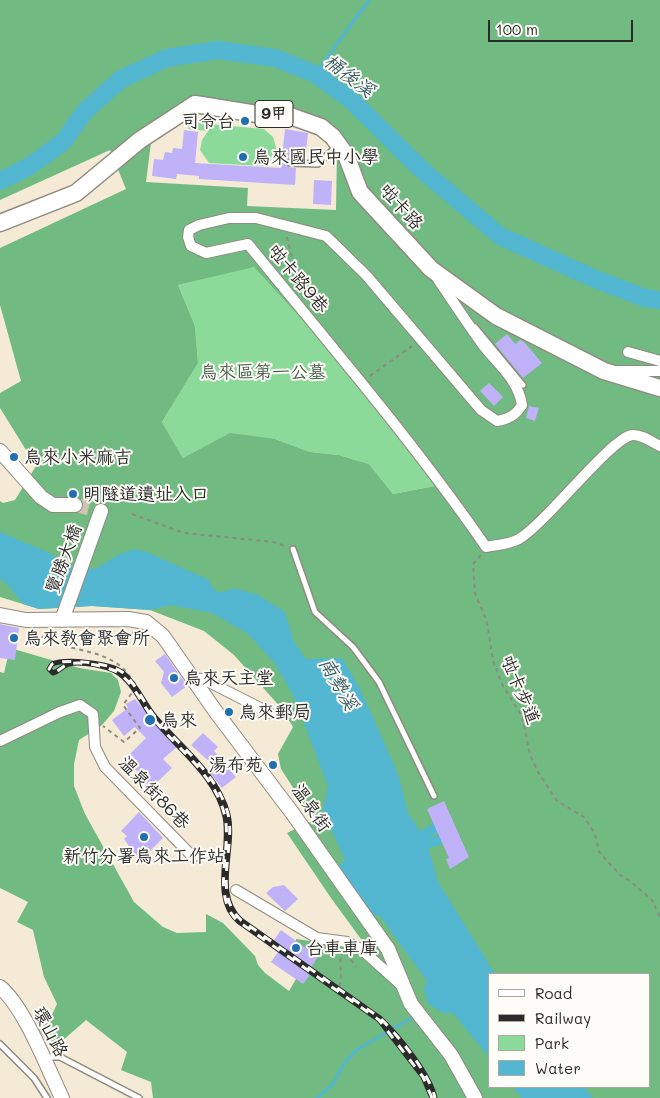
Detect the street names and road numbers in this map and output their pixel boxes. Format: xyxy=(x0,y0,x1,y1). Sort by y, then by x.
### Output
road number: 9甲 xyxy=(255,100,293,128)
street label: 啦卡路 xyxy=(375,180,427,234)
street label: 啦卡路9巷 xyxy=(263,240,333,318)
street label: 覽勝大橋 xyxy=(42,521,86,597)
street label: 啦卡步道 xyxy=(496,653,544,727)
street label: 溫泉街86巷 xyxy=(114,752,194,834)
street label: 溫泉街 xyxy=(287,780,335,836)
street label: 環山路 xyxy=(28,1003,72,1061)

